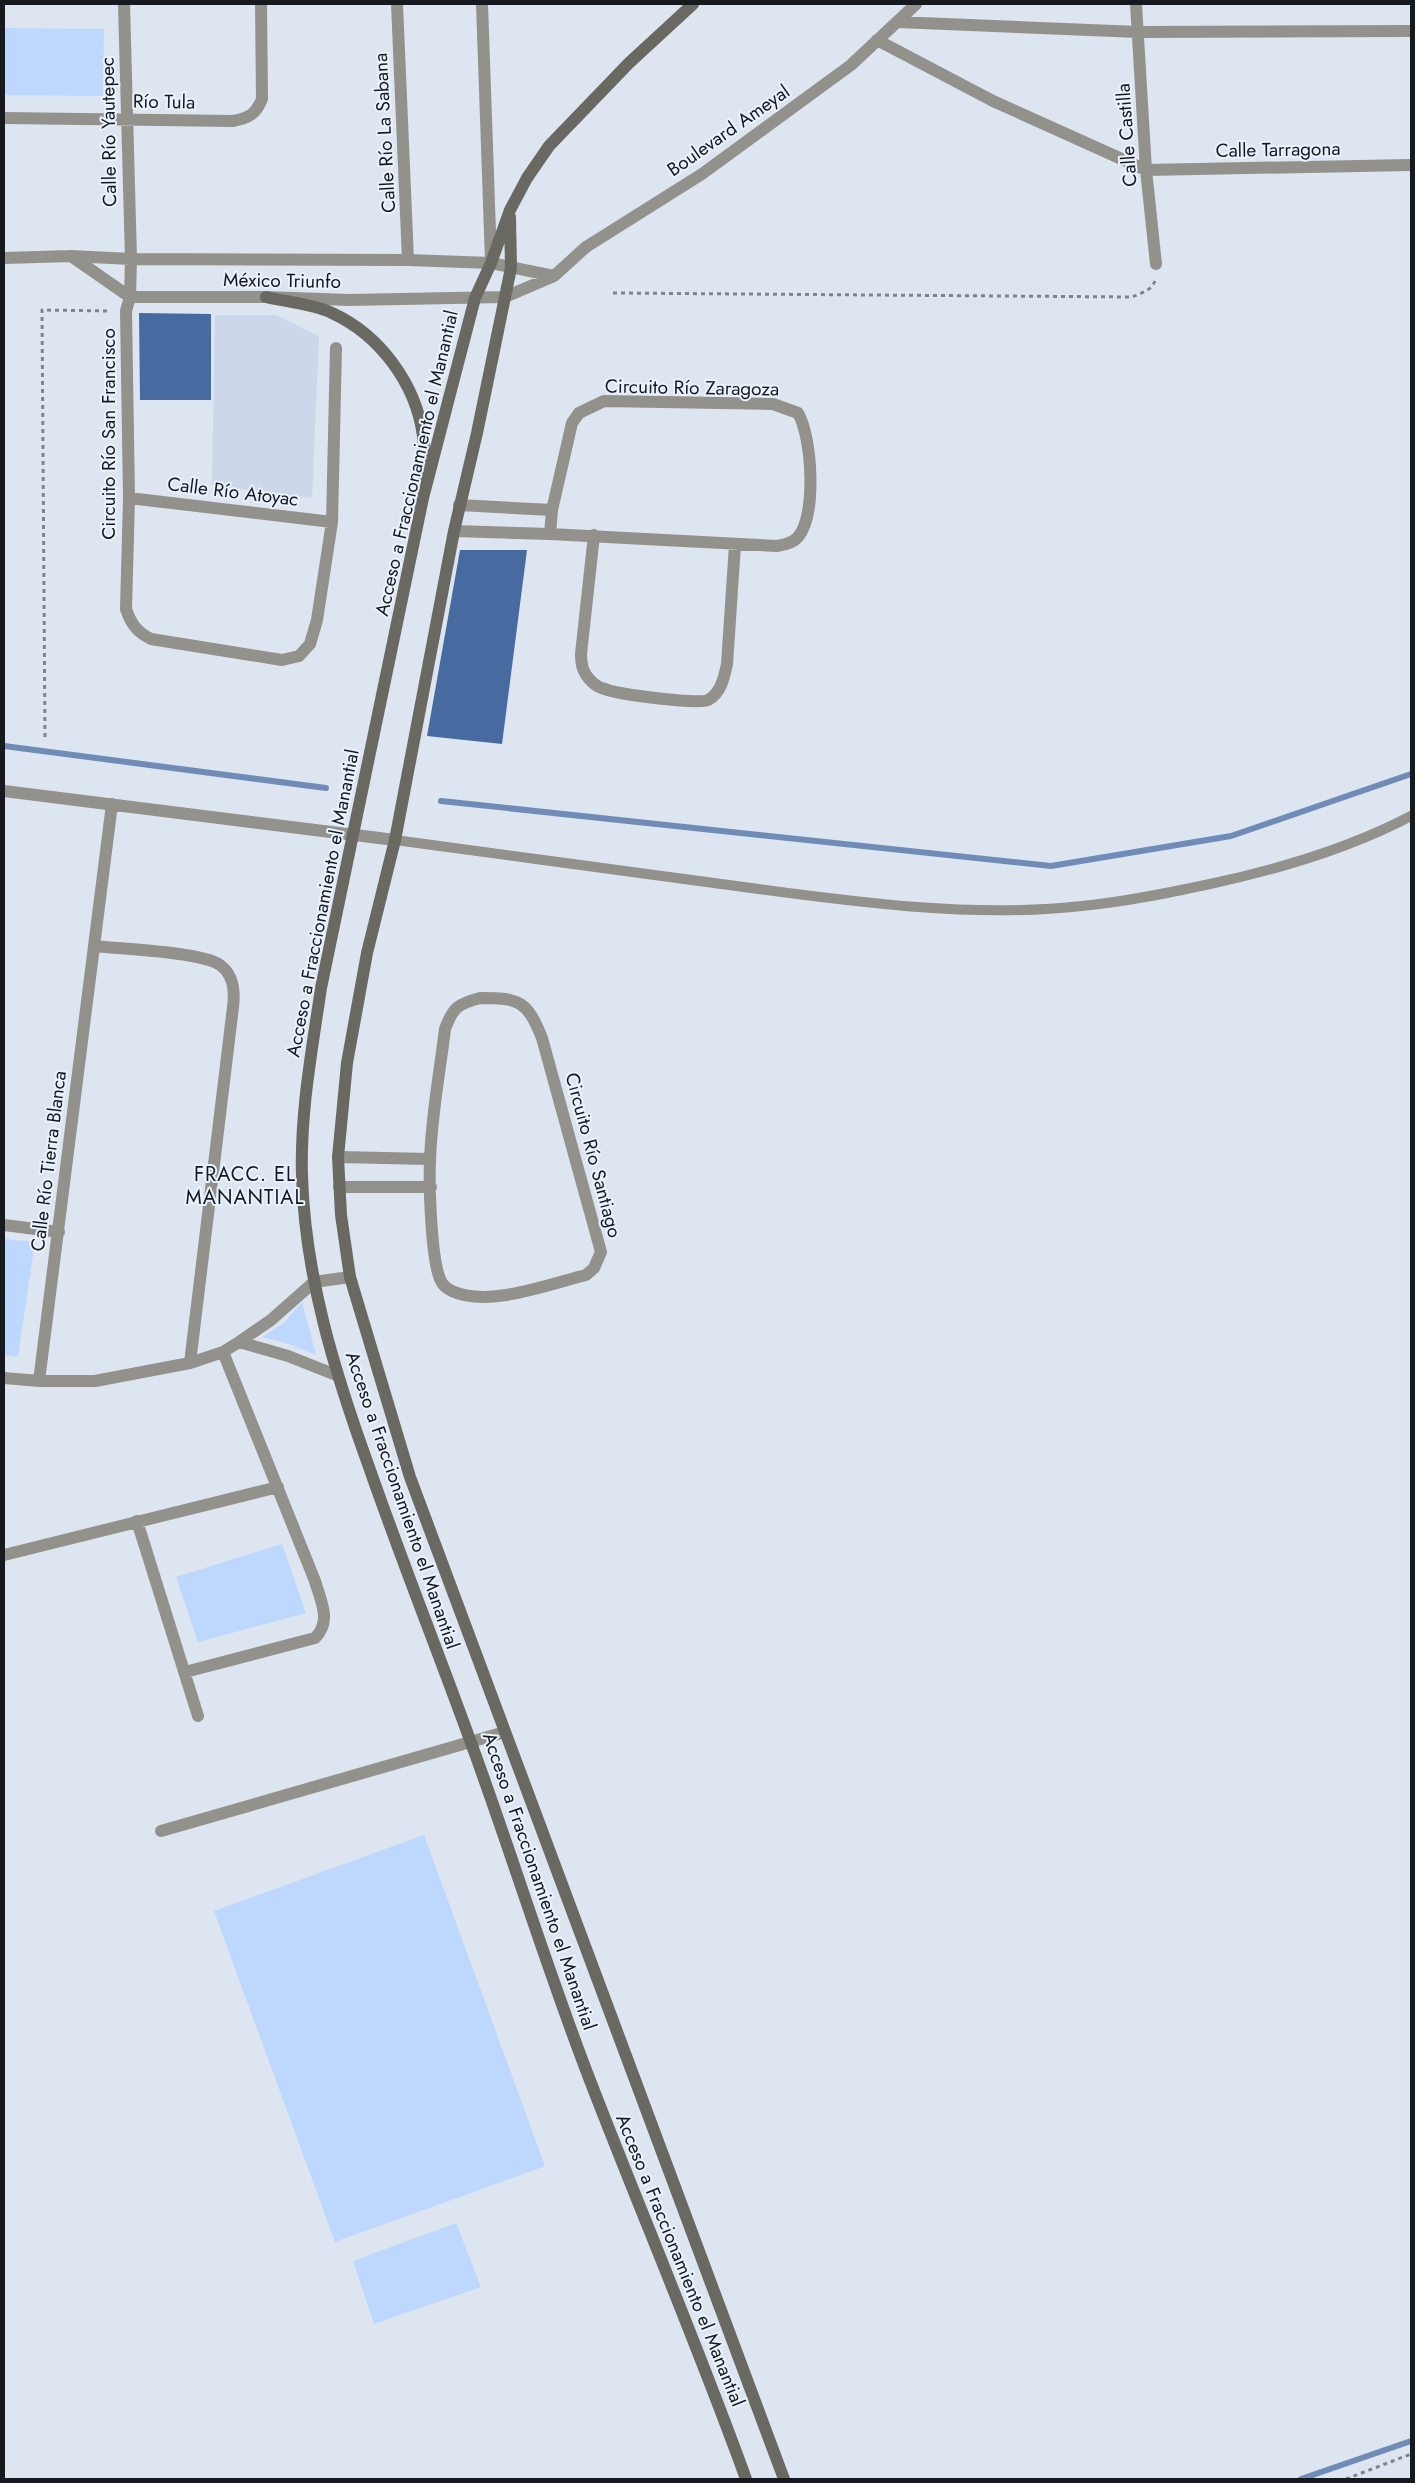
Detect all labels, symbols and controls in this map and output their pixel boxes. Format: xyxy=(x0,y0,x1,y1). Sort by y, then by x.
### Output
street label: Calle Río La Sabana xyxy=(367,52,402,214)
street label: Calle Río Yautepec xyxy=(94,57,123,207)
street label: Boulevard Ameyal xyxy=(662,78,795,183)
street label: Calle Castilla xyxy=(1109,82,1144,188)
street label: Río Tula xyxy=(133,87,195,116)
street label: Calle Tarragona xyxy=(1215,135,1341,164)
street label: México Triunfo xyxy=(223,266,341,295)
street label: Acceso a Fraccionamiento el Manantial xyxy=(368,308,465,619)
street label: Circuito Río San Francisco xyxy=(95,328,122,540)
street label: Circuito Río Zaragoza xyxy=(605,372,779,403)
street label: Calle Río Atoyac xyxy=(166,470,300,513)
street label: Acceso a Fraccionamiento el Manantial xyxy=(279,747,366,1059)
street label: Calle Río Tierra Blanca xyxy=(24,1069,73,1253)
street label: Circuito Río Santiago xyxy=(558,1070,629,1241)
district label: FRACC. EL MANANTIAL xyxy=(186,1160,305,1212)
street label: Acceso a Fraccionamiento el Manantial xyxy=(339,1348,466,1653)
street label: Acceso a Fraccionamiento el Manantial xyxy=(476,1729,603,2034)
street label: Acceso a Fraccionamiento el Manantial xyxy=(609,2110,752,2410)

